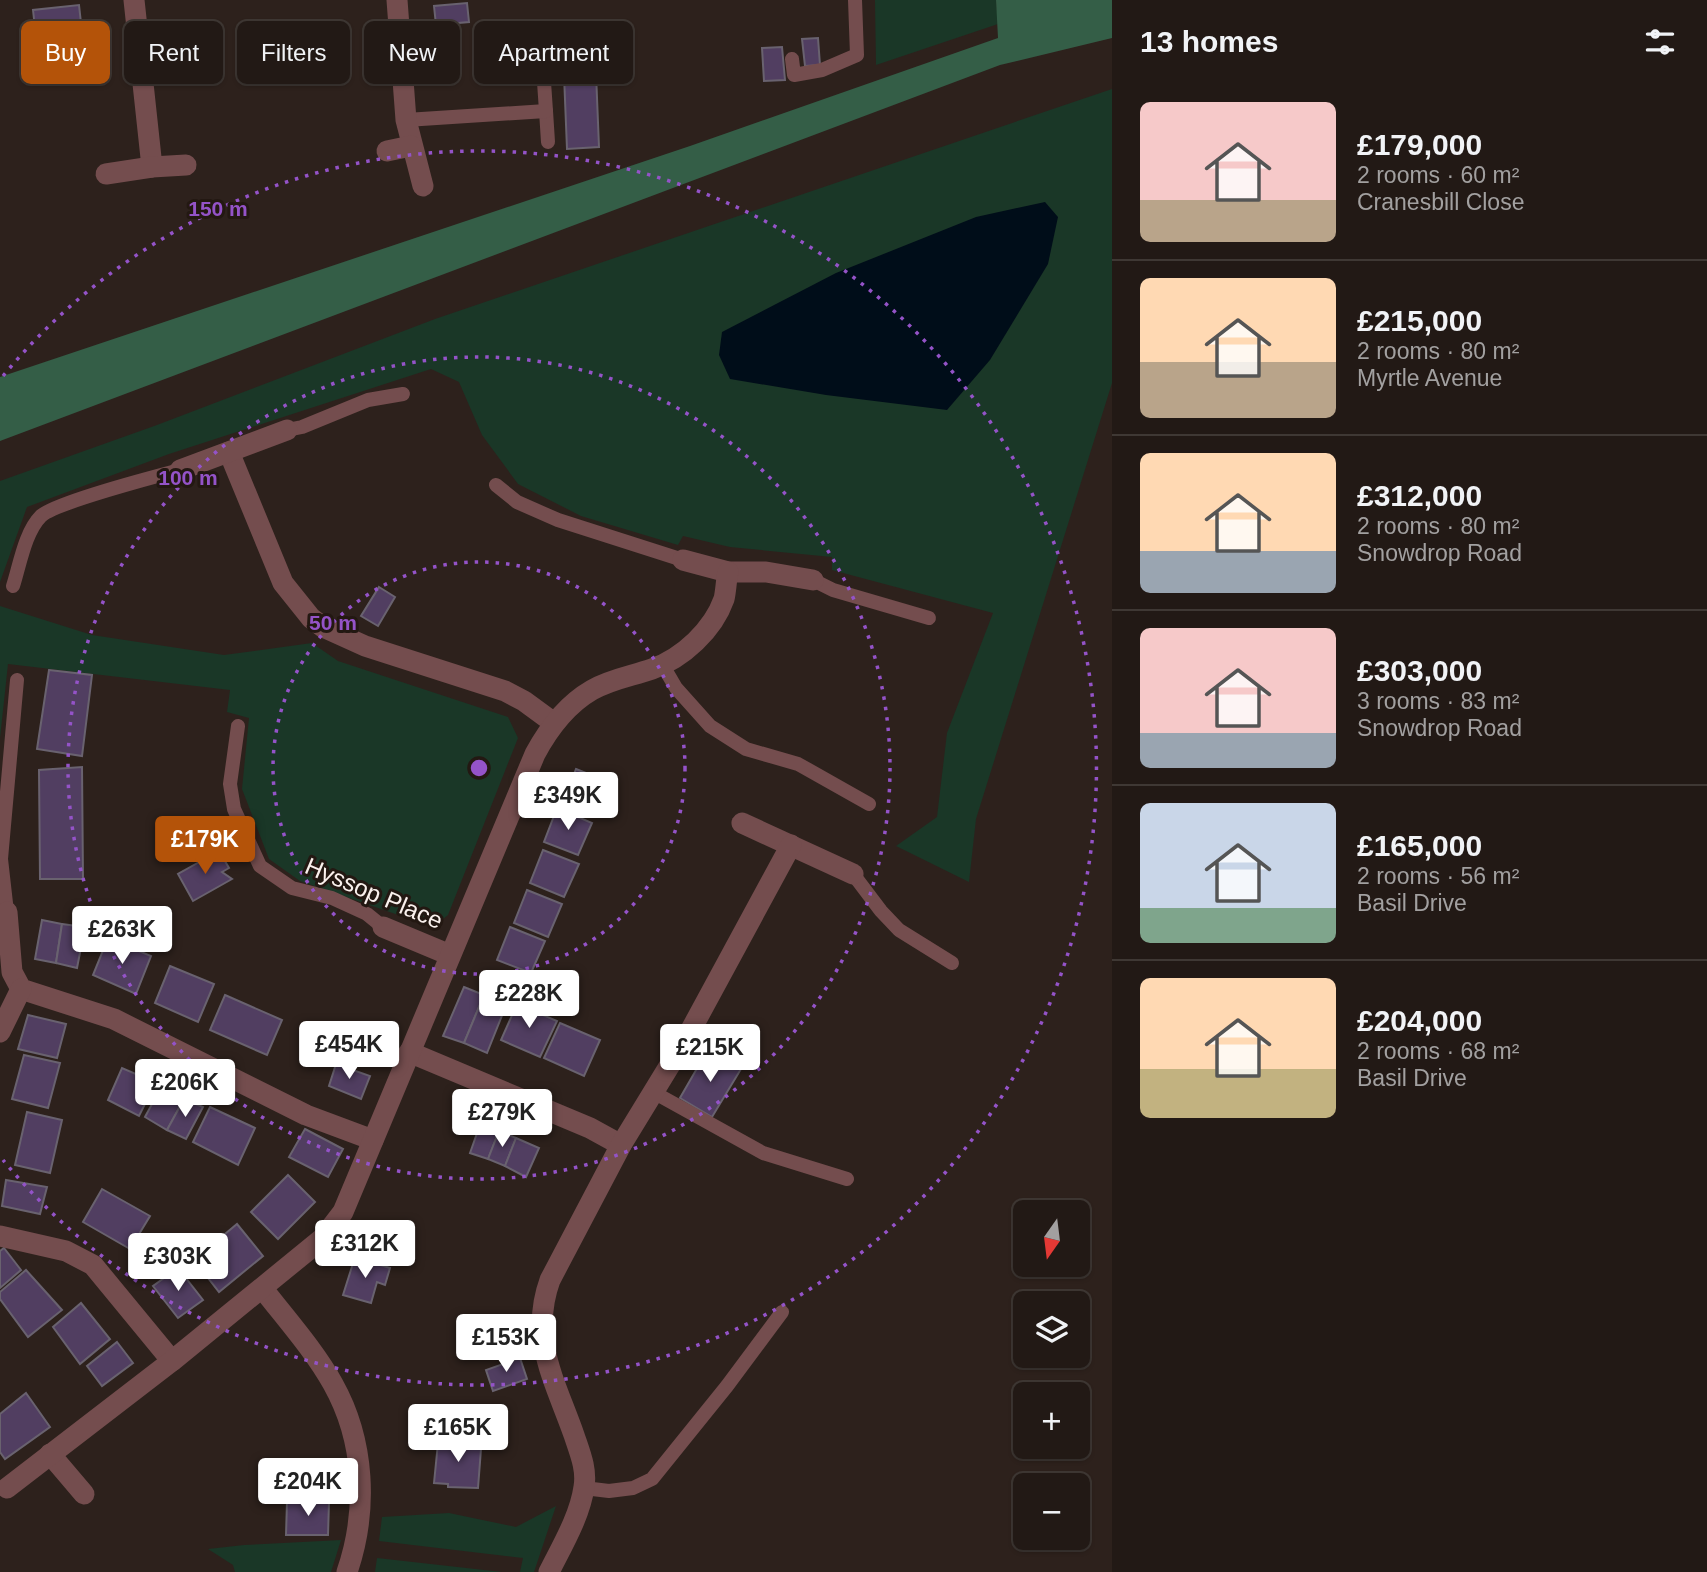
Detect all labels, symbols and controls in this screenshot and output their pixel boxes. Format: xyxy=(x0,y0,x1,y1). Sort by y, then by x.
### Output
chip: Buy xyxy=(21,21,110,84)
chip: Rent xyxy=(124,21,223,84)
chip: Filters xyxy=(237,21,350,84)
chip: New xyxy=(364,21,460,84)
chip: Apartment xyxy=(474,21,633,84)
icon: filters xyxy=(1641,23,1679,61)
text: 13 homes xyxy=(1140,25,1278,58)
text: £179,000 xyxy=(1357,128,1482,161)
icon: home xyxy=(1196,130,1280,214)
text: 2 rooms · 60 m² xyxy=(1357,162,1519,188)
text: Cranesbill Close xyxy=(1357,189,1524,215)
text: 150 m xyxy=(188,197,248,220)
text: £215,000 xyxy=(1357,304,1482,337)
icon: home xyxy=(1196,306,1280,390)
text: 2 rooms · 80 m² xyxy=(1357,338,1519,364)
text: Myrtle Avenue xyxy=(1357,365,1502,391)
text: 100 m xyxy=(158,466,218,489)
text: £312,000 xyxy=(1357,479,1482,512)
icon: home xyxy=(1196,481,1280,565)
text: 2 rooms · 80 m² xyxy=(1357,513,1519,539)
text: Snowdrop Road xyxy=(1357,540,1522,566)
text: 50 m xyxy=(309,611,357,634)
text: £303,000 xyxy=(1357,654,1482,687)
icon: home xyxy=(1196,656,1280,740)
text: 3 rooms · 83 m² xyxy=(1357,688,1519,714)
text: Snowdrop Road xyxy=(1357,715,1522,741)
centre of rings xyxy=(467,756,491,780)
pin: £349K xyxy=(519,772,617,832)
text: £349K xyxy=(534,782,602,808)
pin: £179K xyxy=(156,816,254,876)
text: £179K xyxy=(171,826,239,852)
text: £165,000 xyxy=(1357,829,1482,862)
icon: home xyxy=(1196,831,1280,915)
street label: Hyssop Place xyxy=(301,852,447,934)
text: 2 rooms · 56 m² xyxy=(1357,863,1519,889)
text: Basil Drive xyxy=(1357,890,1467,916)
pin: £263K xyxy=(73,906,171,966)
text: £263K xyxy=(88,916,156,942)
pin: £228K xyxy=(480,970,578,1030)
text: £228K xyxy=(495,980,563,1006)
text: £204,000 xyxy=(1357,1004,1482,1037)
icon: home xyxy=(1196,1006,1280,1090)
pin: £454K xyxy=(300,1021,398,1081)
pin: £215K xyxy=(661,1024,759,1084)
text: £454K xyxy=(315,1031,383,1057)
text: £215K xyxy=(676,1034,744,1060)
text: 2 rooms · 68 m² xyxy=(1357,1038,1519,1064)
pin: £206K xyxy=(136,1060,234,1119)
text: Basil Drive xyxy=(1357,1065,1467,1091)
text: £206K xyxy=(151,1069,219,1095)
pin: £279K xyxy=(453,1090,551,1149)
text: £279K xyxy=(468,1099,536,1125)
north arrow xyxy=(1013,1200,1090,1278)
map controls xyxy=(1013,1200,1090,1550)
pin: £312K xyxy=(316,1220,414,1280)
text: £312K xyxy=(331,1230,399,1256)
pin: £303K xyxy=(129,1234,227,1293)
text: £303K xyxy=(144,1243,212,1269)
button: layers xyxy=(1013,1291,1090,1368)
pin: £153K xyxy=(457,1314,555,1374)
text: £153K xyxy=(472,1324,540,1350)
button: + xyxy=(1013,1382,1090,1459)
pin: £165K xyxy=(409,1404,507,1464)
text: £165K xyxy=(424,1414,492,1440)
pin: £204K xyxy=(259,1458,357,1518)
text: £204K xyxy=(274,1468,342,1494)
button: − xyxy=(1013,1473,1090,1550)

